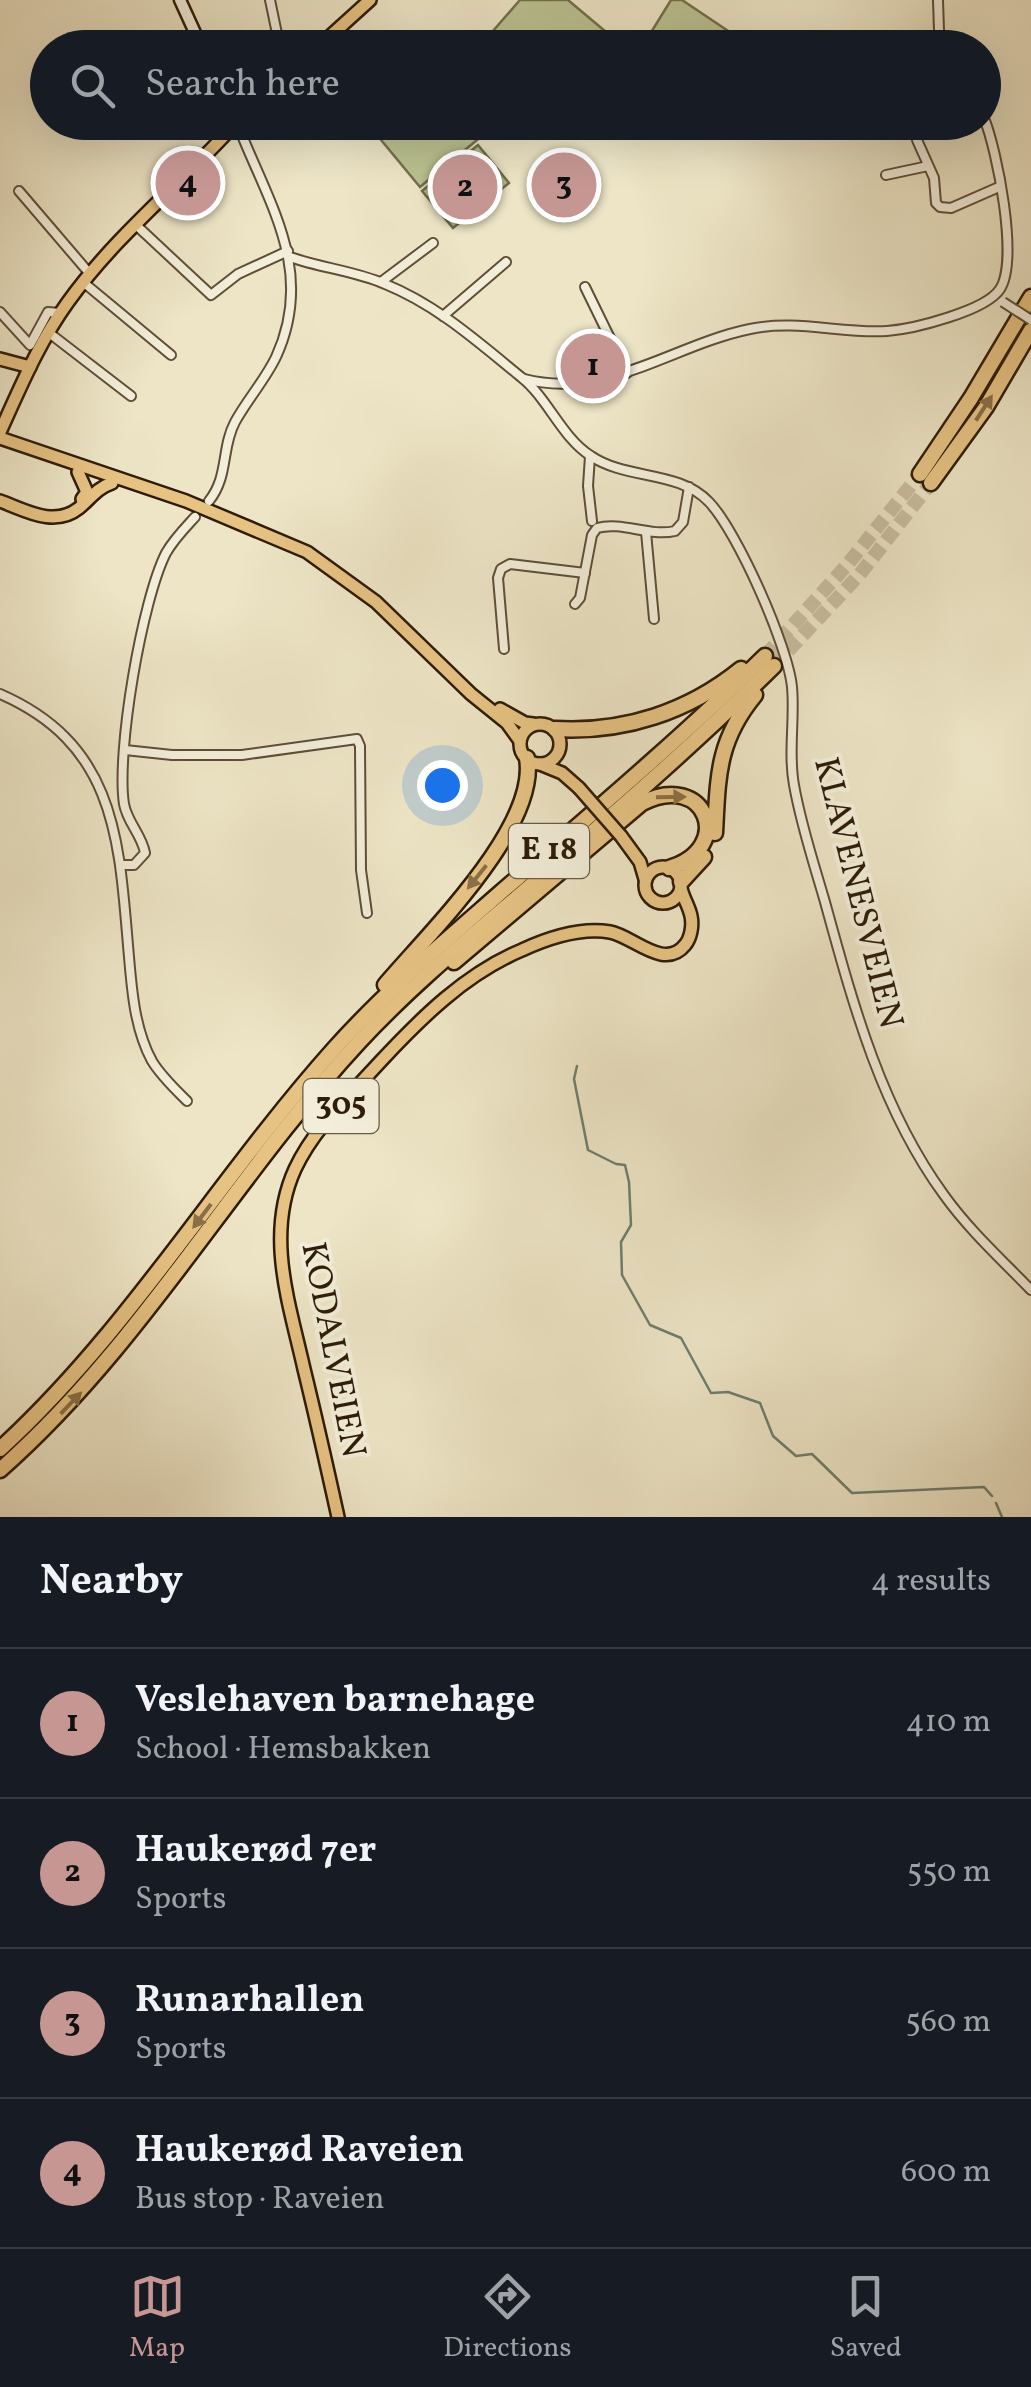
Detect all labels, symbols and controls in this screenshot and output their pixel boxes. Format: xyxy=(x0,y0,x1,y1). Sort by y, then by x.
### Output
search box xyxy=(30,30,1001,140)
icon: search xyxy=(65,58,120,113)
text: Search here xyxy=(145,59,340,112)
pin: 4 xyxy=(156,146,220,220)
pin: 3 xyxy=(532,148,596,222)
pin: 2 xyxy=(432,150,498,224)
pin: 1 xyxy=(560,328,626,404)
one-way arrow xyxy=(974,394,992,422)
street label: KLAVENESVEIEN xyxy=(800,752,914,1034)
your location xyxy=(417,760,468,811)
one-way arrow xyxy=(656,789,687,805)
road number: E 18 xyxy=(509,824,589,878)
one-way arrow xyxy=(467,864,488,889)
road number: 305 xyxy=(304,1079,378,1133)
one-way arrow xyxy=(193,1203,213,1229)
street label: KODALVEIEN xyxy=(288,1238,376,1462)
one-way arrow xyxy=(59,1391,82,1415)
text: Nearby xyxy=(40,1553,183,1612)
text: 4 results xyxy=(871,1560,991,1604)
text: Veslehaven barnehage xyxy=(135,1675,535,1728)
text: 1 xyxy=(66,1701,79,1745)
text: 410 m xyxy=(906,1701,991,1745)
text: School · Hemsbakken xyxy=(135,1728,431,1772)
text: Haukerød 7er xyxy=(135,1825,376,1878)
text: 2 xyxy=(64,1851,81,1895)
text: 550 m xyxy=(907,1851,991,1895)
text: Sports xyxy=(135,1878,226,1922)
text: Runarhallen xyxy=(135,1975,365,2028)
text: 3 xyxy=(64,2001,81,2045)
text: 560 m xyxy=(905,2001,991,2045)
text: Sports xyxy=(135,2028,226,2072)
text: Haukerød Raveien xyxy=(135,2125,464,2178)
text: 4 xyxy=(63,2151,82,2195)
text: 600 m xyxy=(901,2151,991,2195)
text: Bus stop · Raveien xyxy=(135,2178,385,2222)
tab: Map xyxy=(129,2269,185,2368)
tab: Directions xyxy=(443,2269,572,2368)
tab: Saved xyxy=(830,2269,902,2368)

